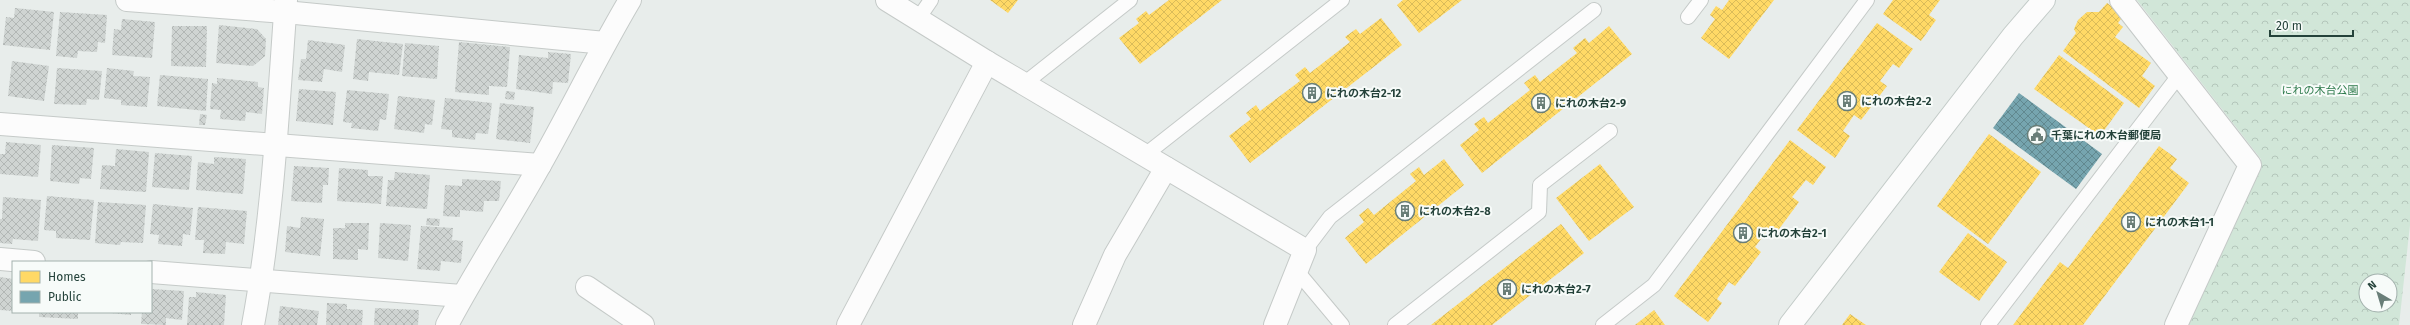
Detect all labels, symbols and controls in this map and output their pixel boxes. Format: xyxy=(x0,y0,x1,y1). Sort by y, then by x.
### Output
scale bar xyxy=(2270,12,2353,38)
text: 20 m xyxy=(2276,19,2302,33)
building icon: にれの木台2-12 xyxy=(1301,82,1323,104)
park label: にれの木台公園 xyxy=(2282,84,2359,97)
place label: にれの木台2-12 xyxy=(1326,87,1401,100)
building icon: にれの木台2-2 xyxy=(1836,90,1858,112)
building icon: にれの木台2-9 xyxy=(1530,92,1552,114)
place label: にれの木台2-2 xyxy=(1861,95,1932,108)
place label: にれの木台2-9 xyxy=(1555,97,1626,110)
public building icon: 千葉にれの木台郵便局 xyxy=(2026,124,2048,146)
place label: 千葉にれの木台郵便局 xyxy=(2051,129,2161,142)
building icon: にれの木台2-8 xyxy=(1394,200,1416,222)
place label: にれの木台2-8 xyxy=(1419,205,1491,218)
building icon: にれの木台1-1 xyxy=(2120,211,2142,233)
place label: にれの木台1-1 xyxy=(2145,216,2214,229)
building icon: にれの木台2-1 xyxy=(1732,222,1754,244)
place label: にれの木台2-1 xyxy=(1757,227,1827,240)
legend xyxy=(12,261,152,313)
text: Homes xyxy=(48,270,86,284)
north arrow xyxy=(2358,273,2398,313)
building icon: にれの木台2-7 xyxy=(1496,278,1518,300)
text: N xyxy=(2365,278,2379,293)
place label: にれの木台2-7 xyxy=(1521,283,1591,296)
text: Public xyxy=(48,290,82,304)

